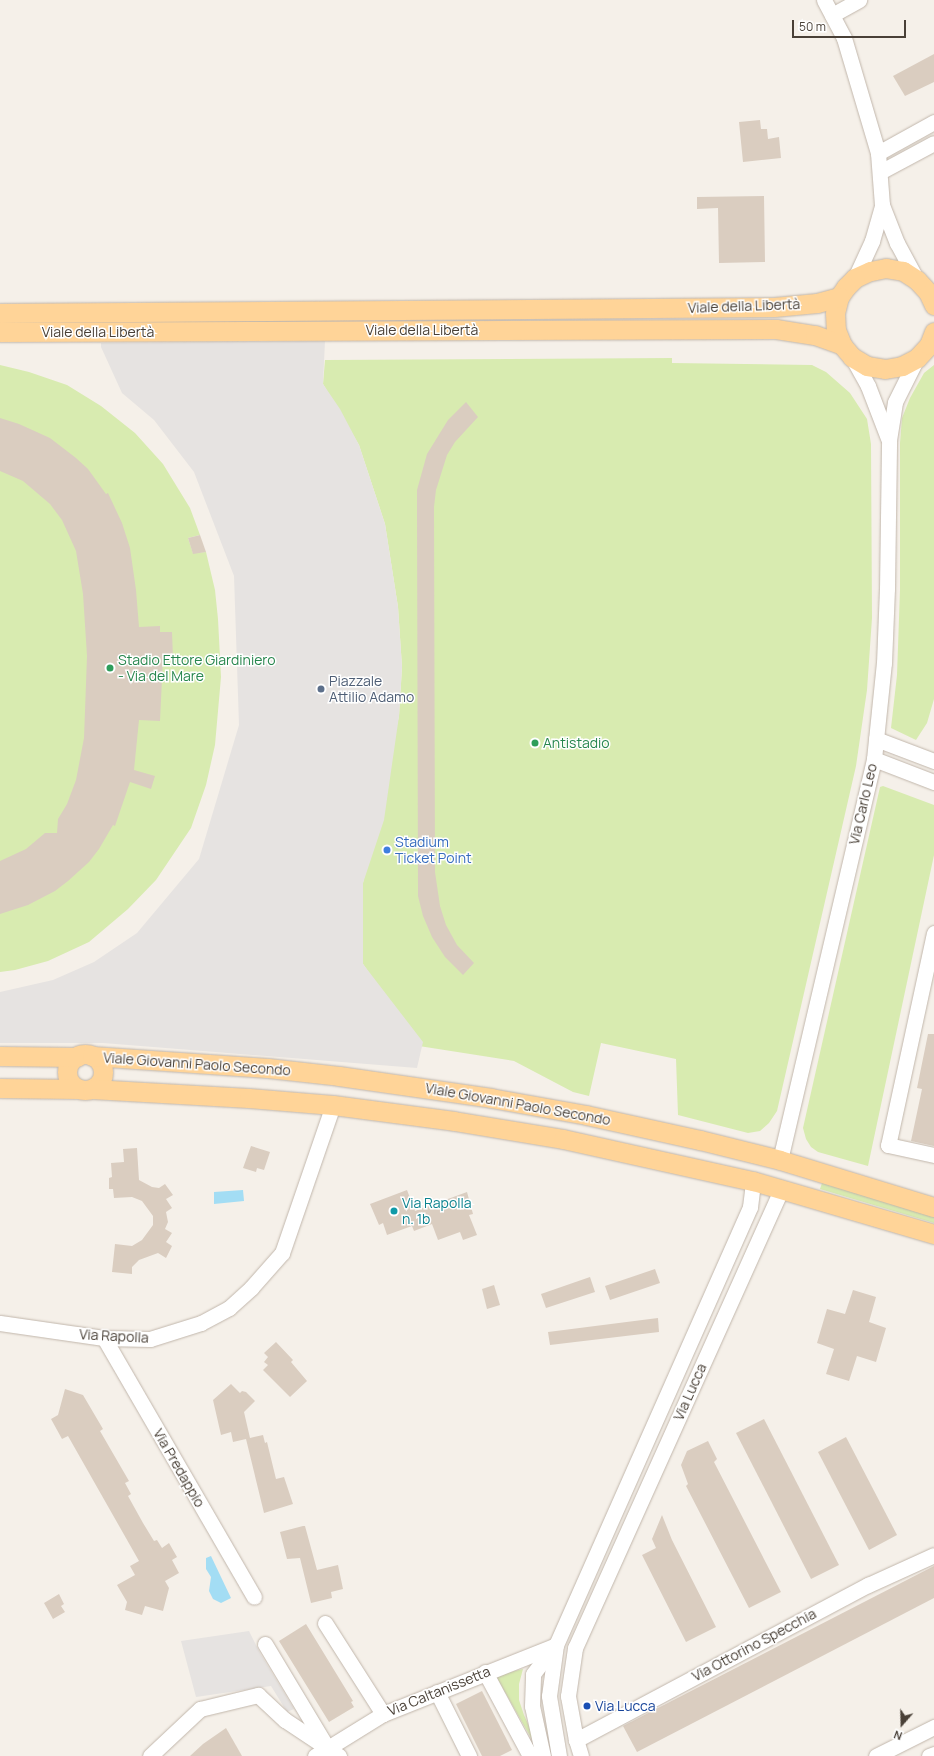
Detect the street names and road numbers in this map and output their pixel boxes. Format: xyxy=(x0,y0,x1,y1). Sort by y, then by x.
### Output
street label: Viale della Libertà xyxy=(688,296,800,316)
street label: Viale della Libertà xyxy=(366,322,478,338)
street label: Viale della Libertà xyxy=(42,324,154,340)
street label: Via Carlo Leo xyxy=(846,762,880,846)
street label: Viale Giovanni Paolo Secondo xyxy=(103,1049,291,1079)
street label: Viale Giovanni Paolo Secondo xyxy=(424,1079,612,1129)
street label: Via Rapolla xyxy=(79,1326,149,1346)
street label: Via Lucca xyxy=(670,1361,710,1423)
street label: Via Predappio xyxy=(150,1426,208,1510)
street label: Via Ottorino Specchia xyxy=(689,1605,819,1685)
street label: Via Caltanissetta xyxy=(385,1663,493,1719)

